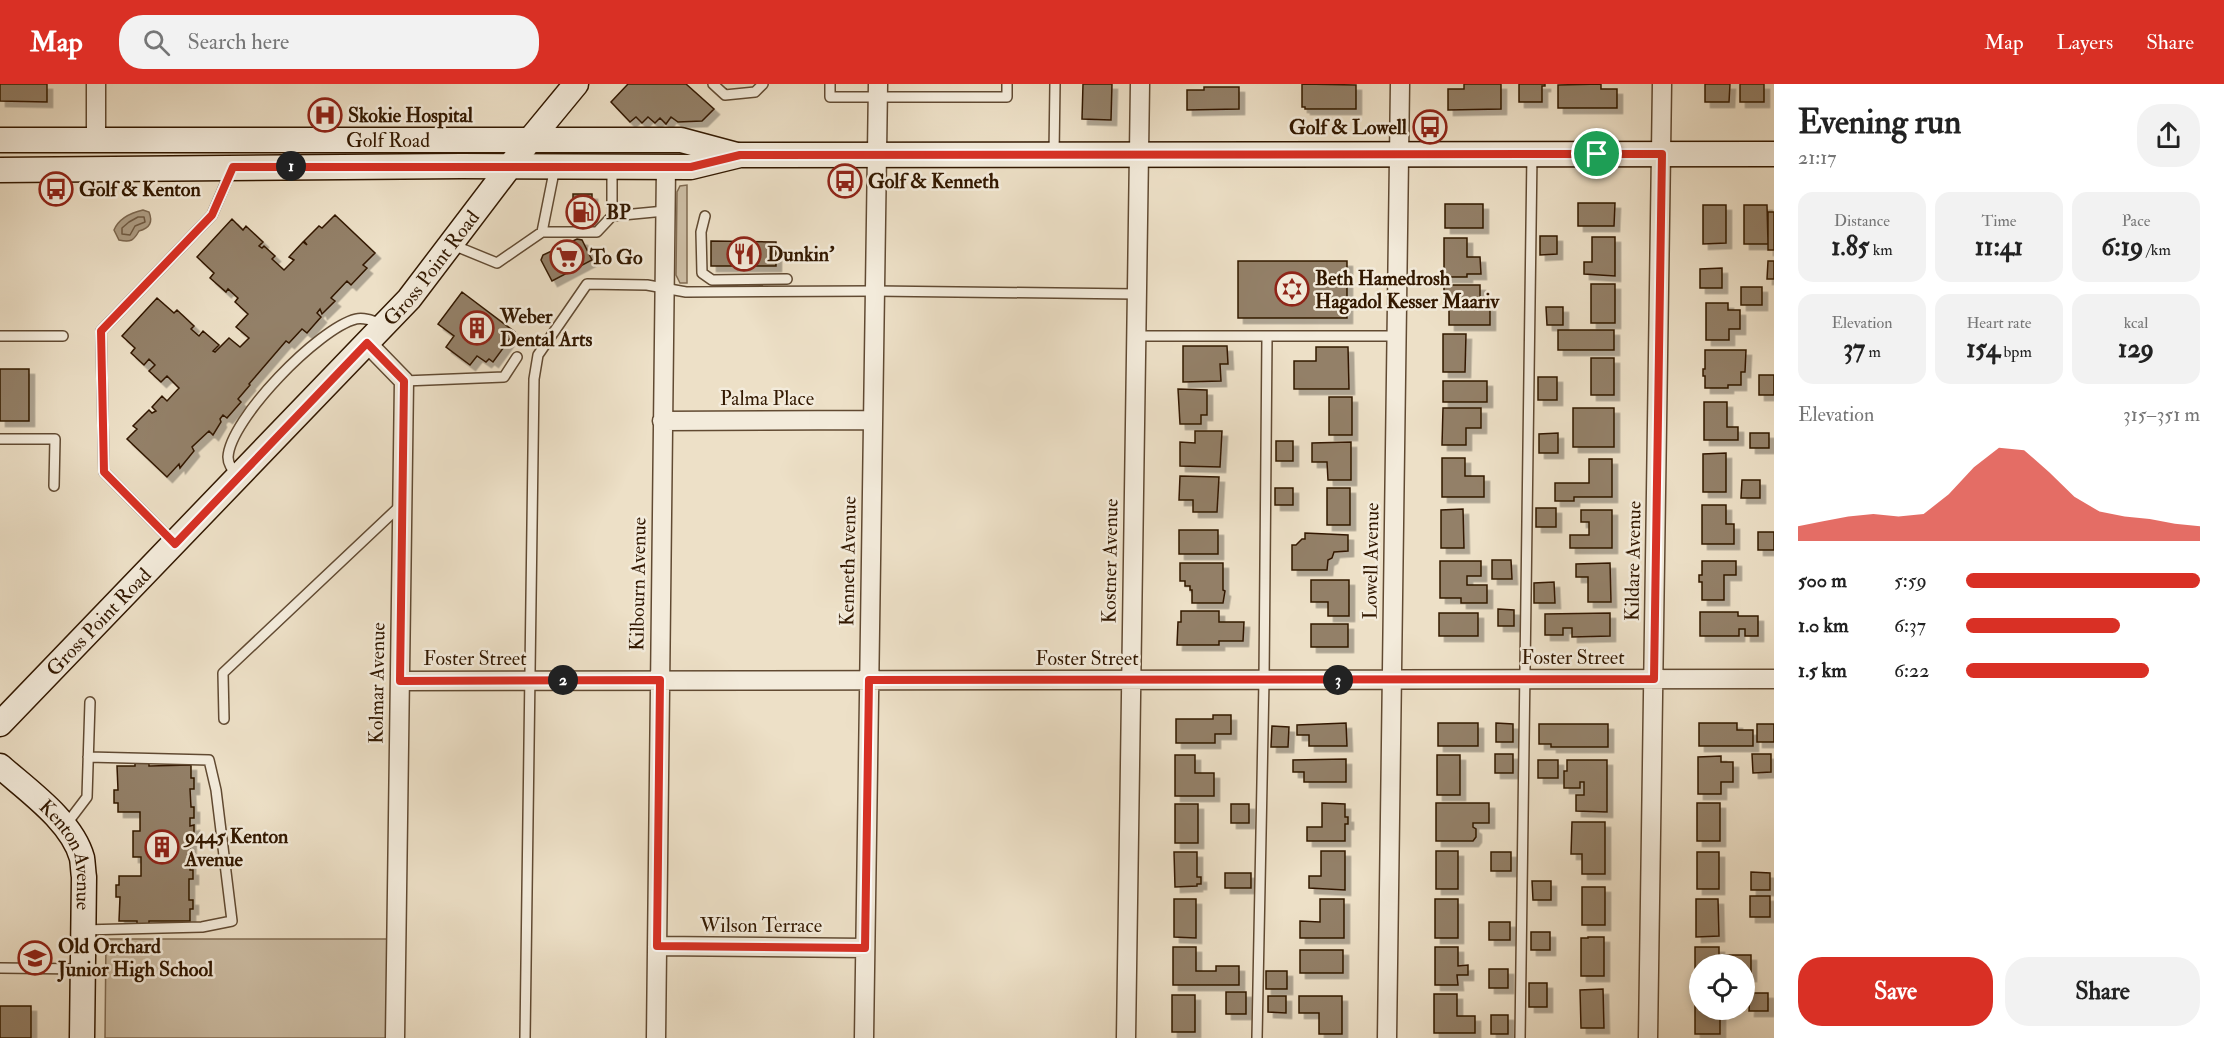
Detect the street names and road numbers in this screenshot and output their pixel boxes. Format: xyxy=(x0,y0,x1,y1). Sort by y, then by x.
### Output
street label: Golf Road xyxy=(346,128,430,153)
street label: Gross Point Road xyxy=(378,205,485,331)
street label: Palma Place xyxy=(720,386,814,411)
street label: Kenneth Avenue xyxy=(834,496,862,626)
street label: Kostner Avenue xyxy=(1096,498,1124,624)
street label: Kildare Avenue xyxy=(1619,501,1647,621)
street label: Lowell Avenue xyxy=(1357,502,1385,620)
street label: Kilbourn Avenue xyxy=(624,517,652,651)
street label: Gross Point Road xyxy=(41,562,156,681)
street label: Kolmar Avenue xyxy=(363,622,391,744)
street label: Foster Street xyxy=(1521,645,1625,670)
street label: Foster Street xyxy=(423,646,527,671)
street label: Foster Street xyxy=(1035,646,1139,671)
street label: Kenton Avenue xyxy=(34,794,97,910)
street label: Wilson Terrace xyxy=(699,913,822,938)

